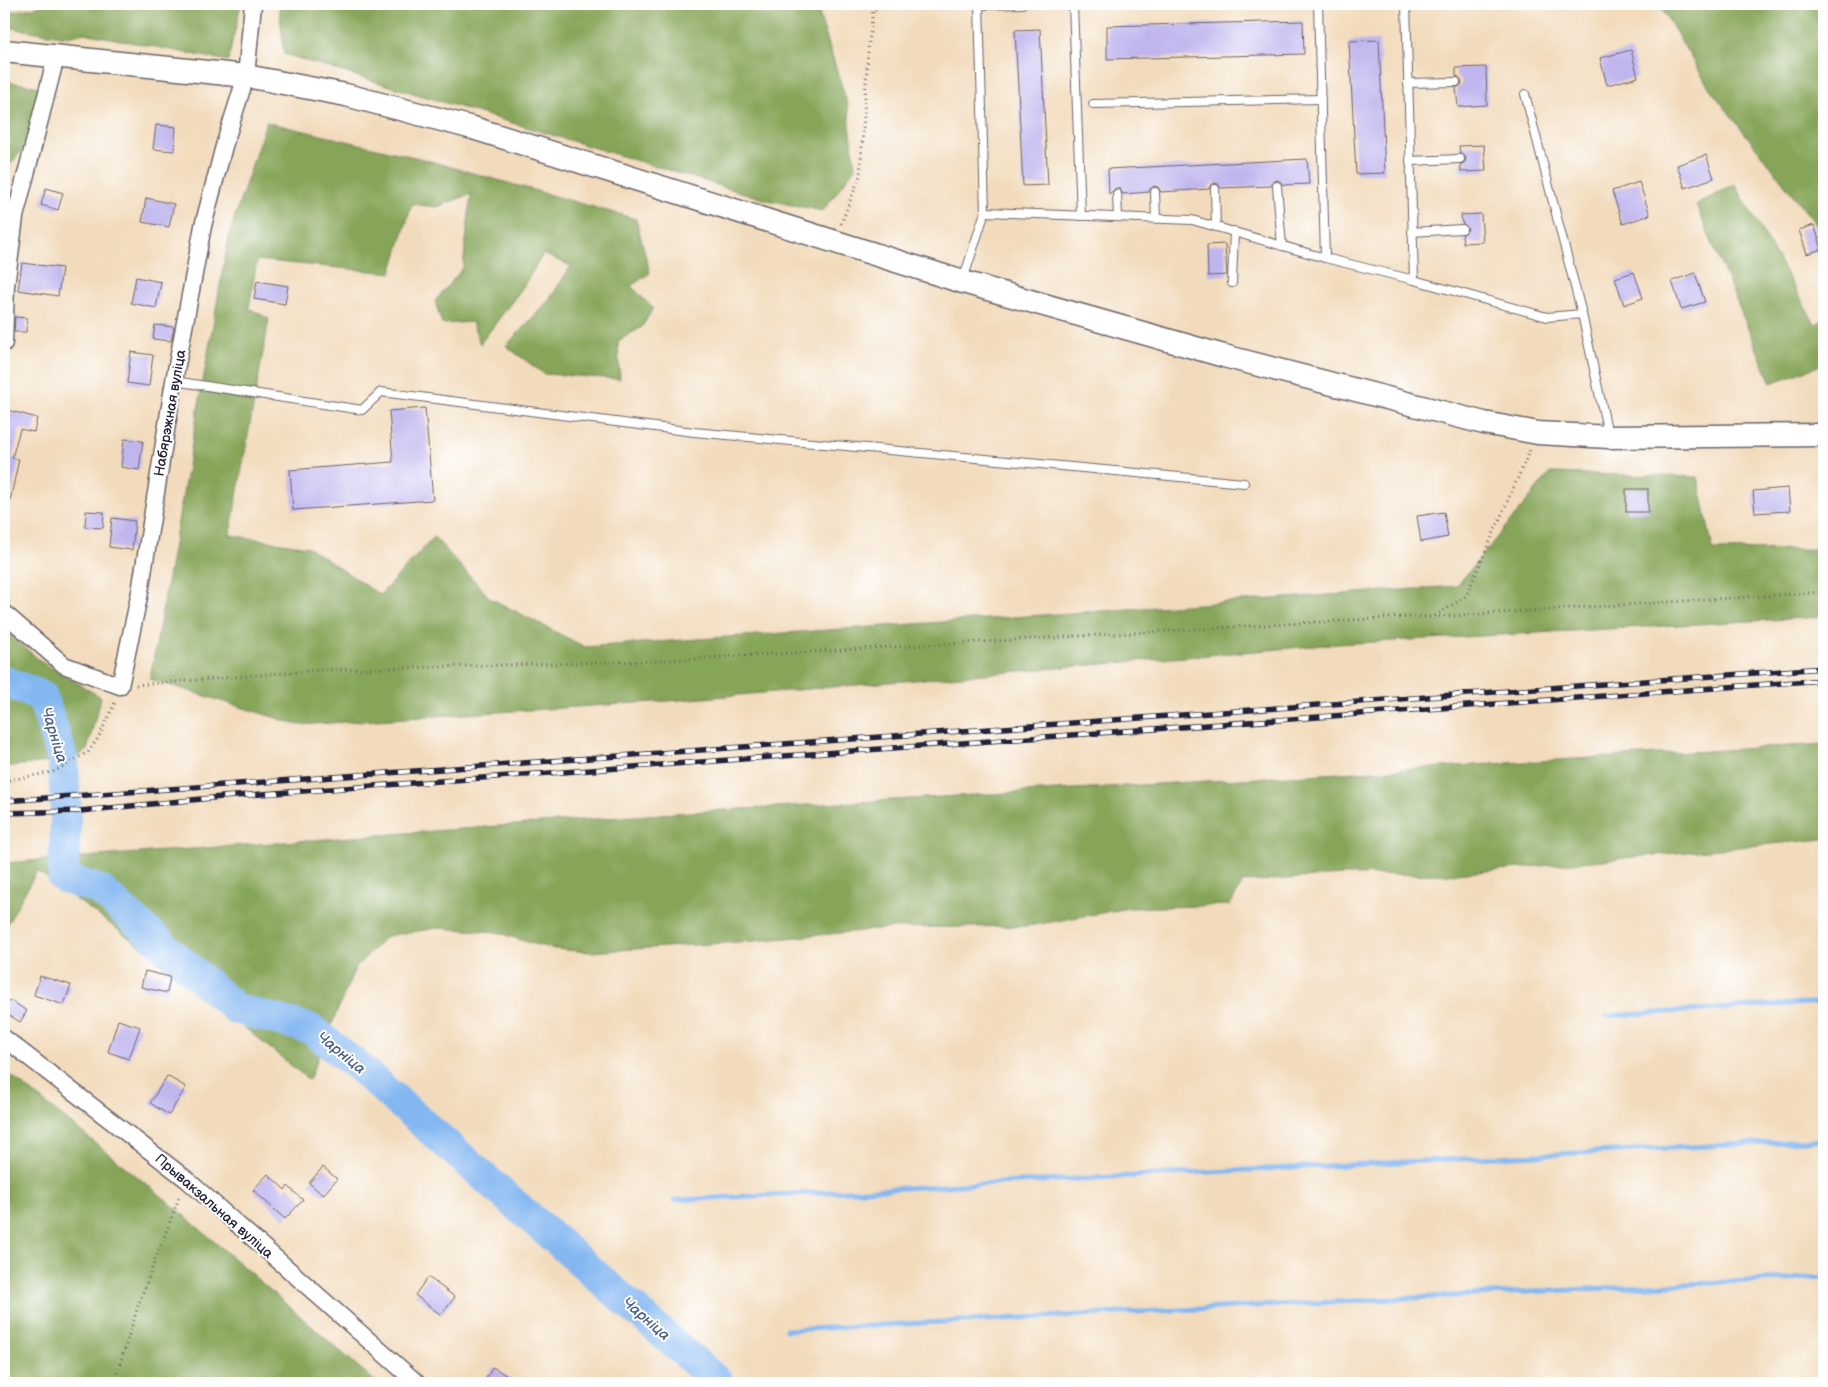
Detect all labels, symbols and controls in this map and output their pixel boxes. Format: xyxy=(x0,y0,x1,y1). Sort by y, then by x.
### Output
street label: Набярэжная вуліца xyxy=(150,348,190,478)
water label: Чарніца xyxy=(37,705,71,765)
water label: Чарніца xyxy=(313,1028,369,1078)
street label: Прывакзальная вуліца xyxy=(152,1150,277,1262)
water label: Чарніца xyxy=(618,1293,674,1345)

